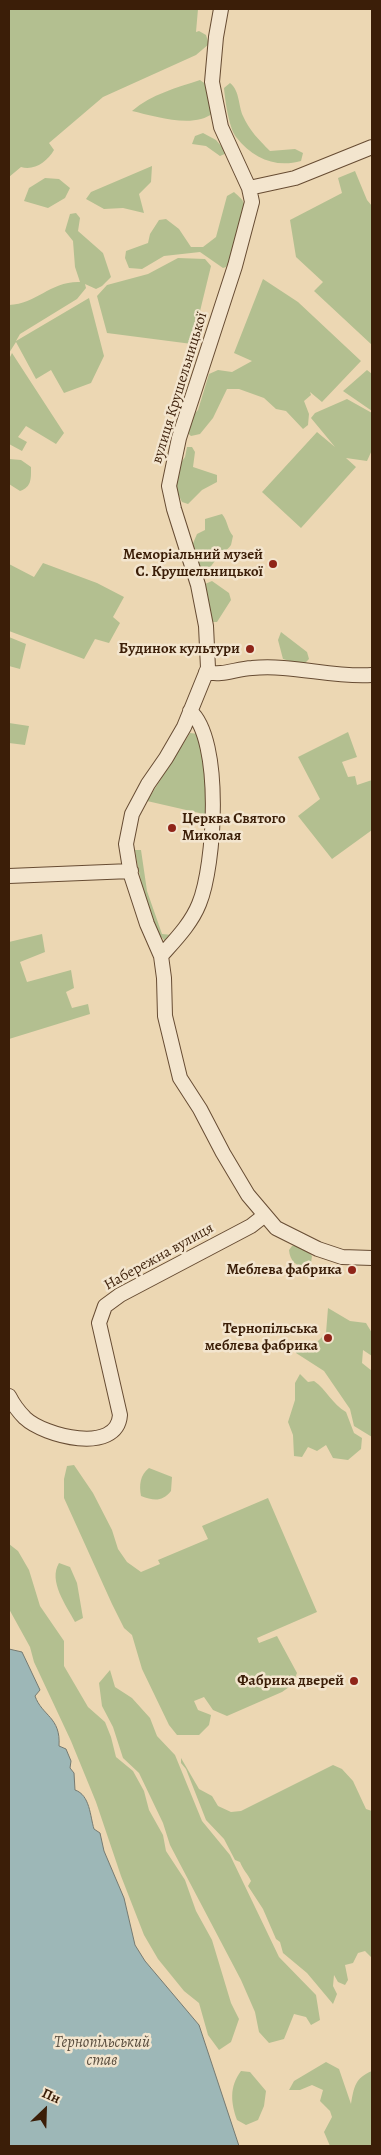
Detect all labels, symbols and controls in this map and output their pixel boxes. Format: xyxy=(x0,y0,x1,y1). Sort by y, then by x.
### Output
street label: вулиця Крушельницької xyxy=(148,310,212,466)
place label: Меморіальний музей С. Крушельницької xyxy=(123,546,263,581)
marker: Меморіальний музей С. Крушельницької xyxy=(267,558,279,570)
place label: Будинок культури xyxy=(119,640,240,658)
marker: Будинок культури xyxy=(244,643,256,655)
place label: Церква Святого Миколая xyxy=(182,810,286,845)
marker: Церква Святого Миколая xyxy=(166,822,178,834)
street label: Набережна вулиця xyxy=(101,1219,217,1295)
place label: Меблева фабрика xyxy=(226,1261,342,1279)
marker: Меблева фабрика xyxy=(346,1264,358,1276)
place label: Тернопільська меблева фабрика xyxy=(205,1320,318,1355)
marker: Тернопільська меблева фабрика xyxy=(322,1332,334,1344)
place label: Фабрика дверей xyxy=(237,1672,344,1690)
marker: Фабрика дверей xyxy=(348,1675,360,1687)
water label: Тернопільський став xyxy=(54,2033,150,2071)
text: Пн xyxy=(39,2083,64,2108)
north arrow xyxy=(20,2085,70,2135)

